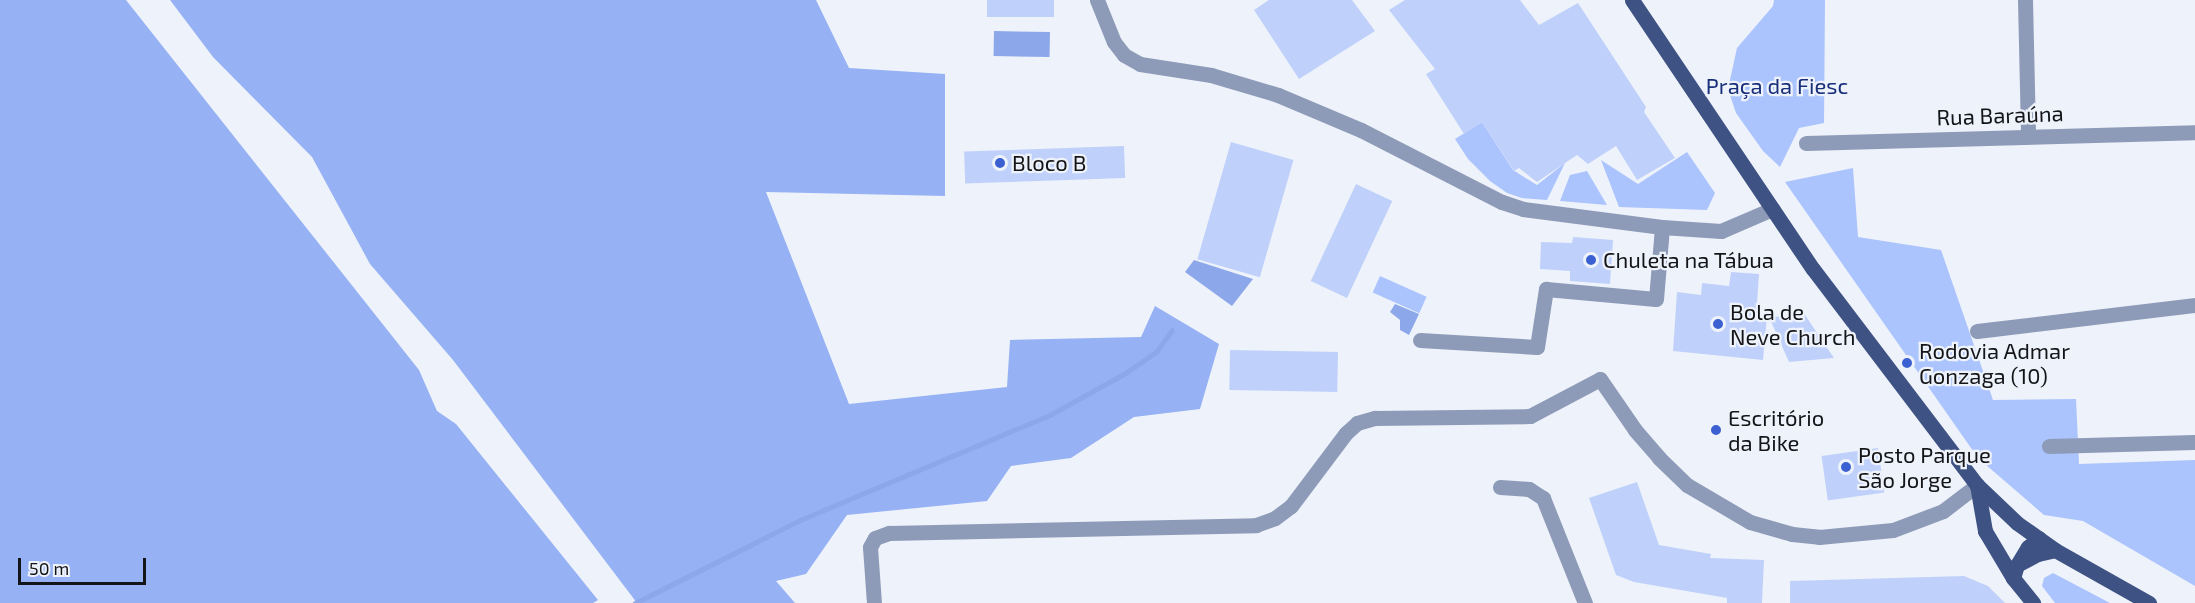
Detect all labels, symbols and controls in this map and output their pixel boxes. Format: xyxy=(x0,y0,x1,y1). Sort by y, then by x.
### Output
park label: Praça da Fiesc xyxy=(1706,73,1848,99)
street label: Rua Baraúna xyxy=(1936,100,2064,130)
place label: Bloco B xyxy=(1012,150,1086,176)
marker: Bloco B xyxy=(993,156,1007,170)
place label: Chuleta na Tábua xyxy=(1603,247,1774,273)
marker: Chuleta na Tábua xyxy=(1584,253,1598,267)
place label: Bola de Neve Church xyxy=(1730,298,1855,350)
marker: Bola de Neve Church xyxy=(1711,317,1725,331)
place label: Rodovia Admar Gonzaga (10) xyxy=(1919,337,2071,388)
marker: Rodovia Admar Gonzaga (10) xyxy=(1900,356,1914,370)
place label: Escritório da Bike xyxy=(1728,404,1824,456)
marker: Escritório da Bike xyxy=(1709,423,1723,437)
place label: Posto Parque São Jorge xyxy=(1858,441,1991,493)
marker: Posto Parque São Jorge xyxy=(1839,460,1853,474)
scale bar xyxy=(21,546,148,584)
text: 50 m xyxy=(29,557,69,579)

